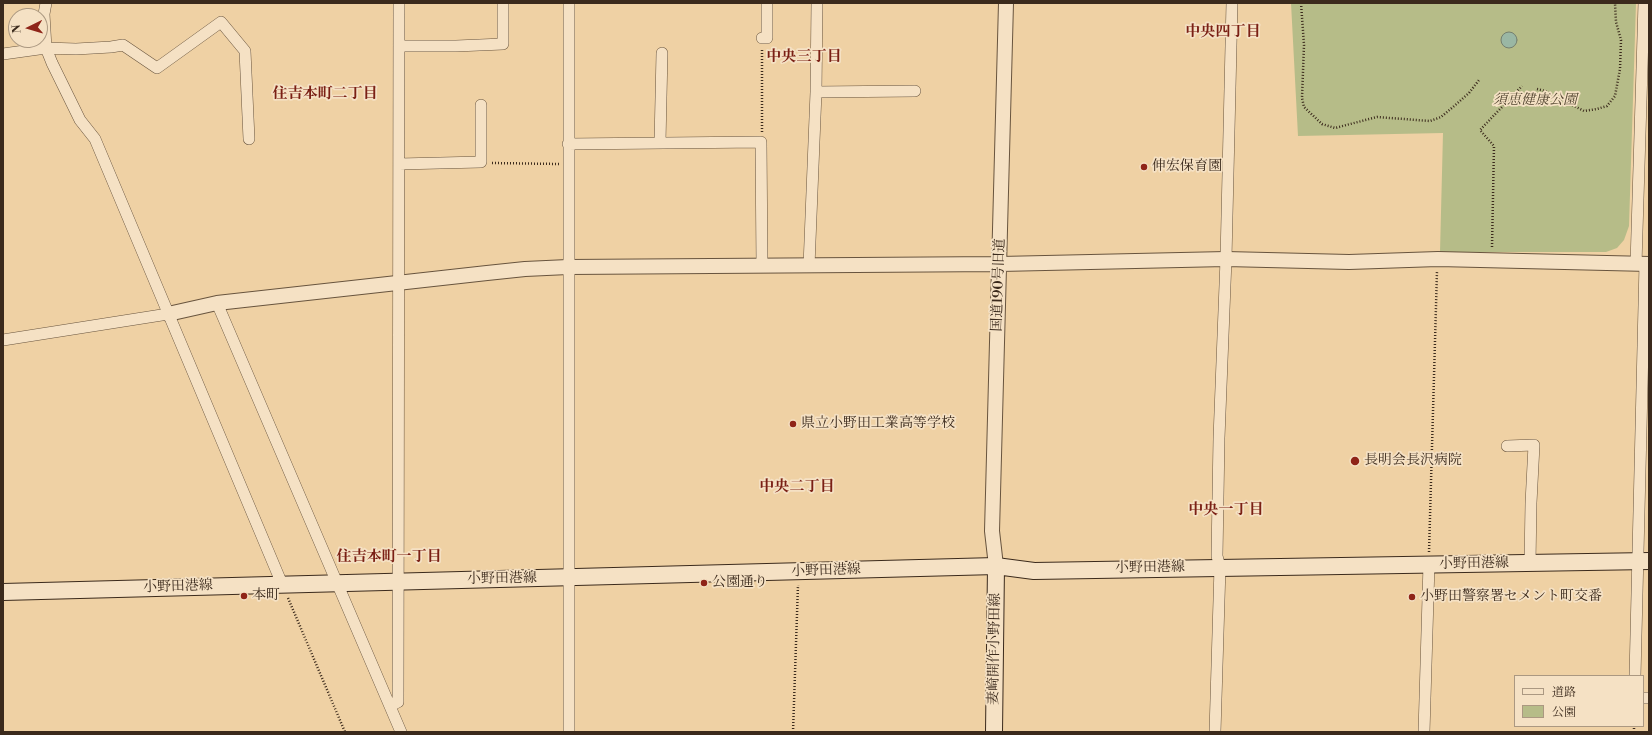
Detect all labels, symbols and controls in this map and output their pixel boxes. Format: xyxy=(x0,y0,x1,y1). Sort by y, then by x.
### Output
north arrow xyxy=(8,8,48,48)
district label: 中央四丁目 xyxy=(1186,23,1260,41)
text: N xyxy=(10,24,24,34)
district label: 中央三丁目 xyxy=(767,48,841,66)
district label: 住吉本町二丁目 xyxy=(273,85,377,103)
park label: 須恵健康公園 xyxy=(1493,93,1577,109)
place label: 伸宏保育園 xyxy=(1152,159,1222,175)
marker: 伸宏保育園 xyxy=(1139,162,1149,172)
street label: 国道190号旧道 xyxy=(989,238,1009,332)
place label: 県立小野田工業高等学校 xyxy=(801,416,955,432)
marker: 県立小野田工業高等学校 xyxy=(788,419,798,429)
place label: 長明会長沢病院 xyxy=(1364,453,1462,469)
marker: 長明会長沢病院 xyxy=(1349,455,1361,467)
district label: 中央二丁目 xyxy=(760,478,834,496)
district label: 中央一丁目 xyxy=(1189,501,1263,519)
district label: 住吉本町一丁目 xyxy=(337,548,441,566)
street label: 小野田港線 xyxy=(1439,555,1509,573)
street label: 小野田港線 xyxy=(1115,559,1185,577)
street label: 小野田港線 xyxy=(791,561,861,581)
street label: 小野田港線 xyxy=(467,570,537,588)
place label: 公園通り xyxy=(712,575,768,591)
street label: 小野田港線 xyxy=(143,577,213,597)
marker: 公園通り xyxy=(699,578,709,588)
place label: 本町 xyxy=(252,588,280,604)
place label: 小野田警察署セメント町交番 xyxy=(1420,589,1602,605)
marker: 本町 xyxy=(239,591,249,601)
marker: 小野田警察署セメント町交番 xyxy=(1407,592,1417,602)
street label: 妻崎開作小野田線 xyxy=(986,593,1004,705)
legend xyxy=(1514,675,1644,727)
text: 道路 xyxy=(1552,685,1576,700)
text: 公園 xyxy=(1552,705,1576,720)

